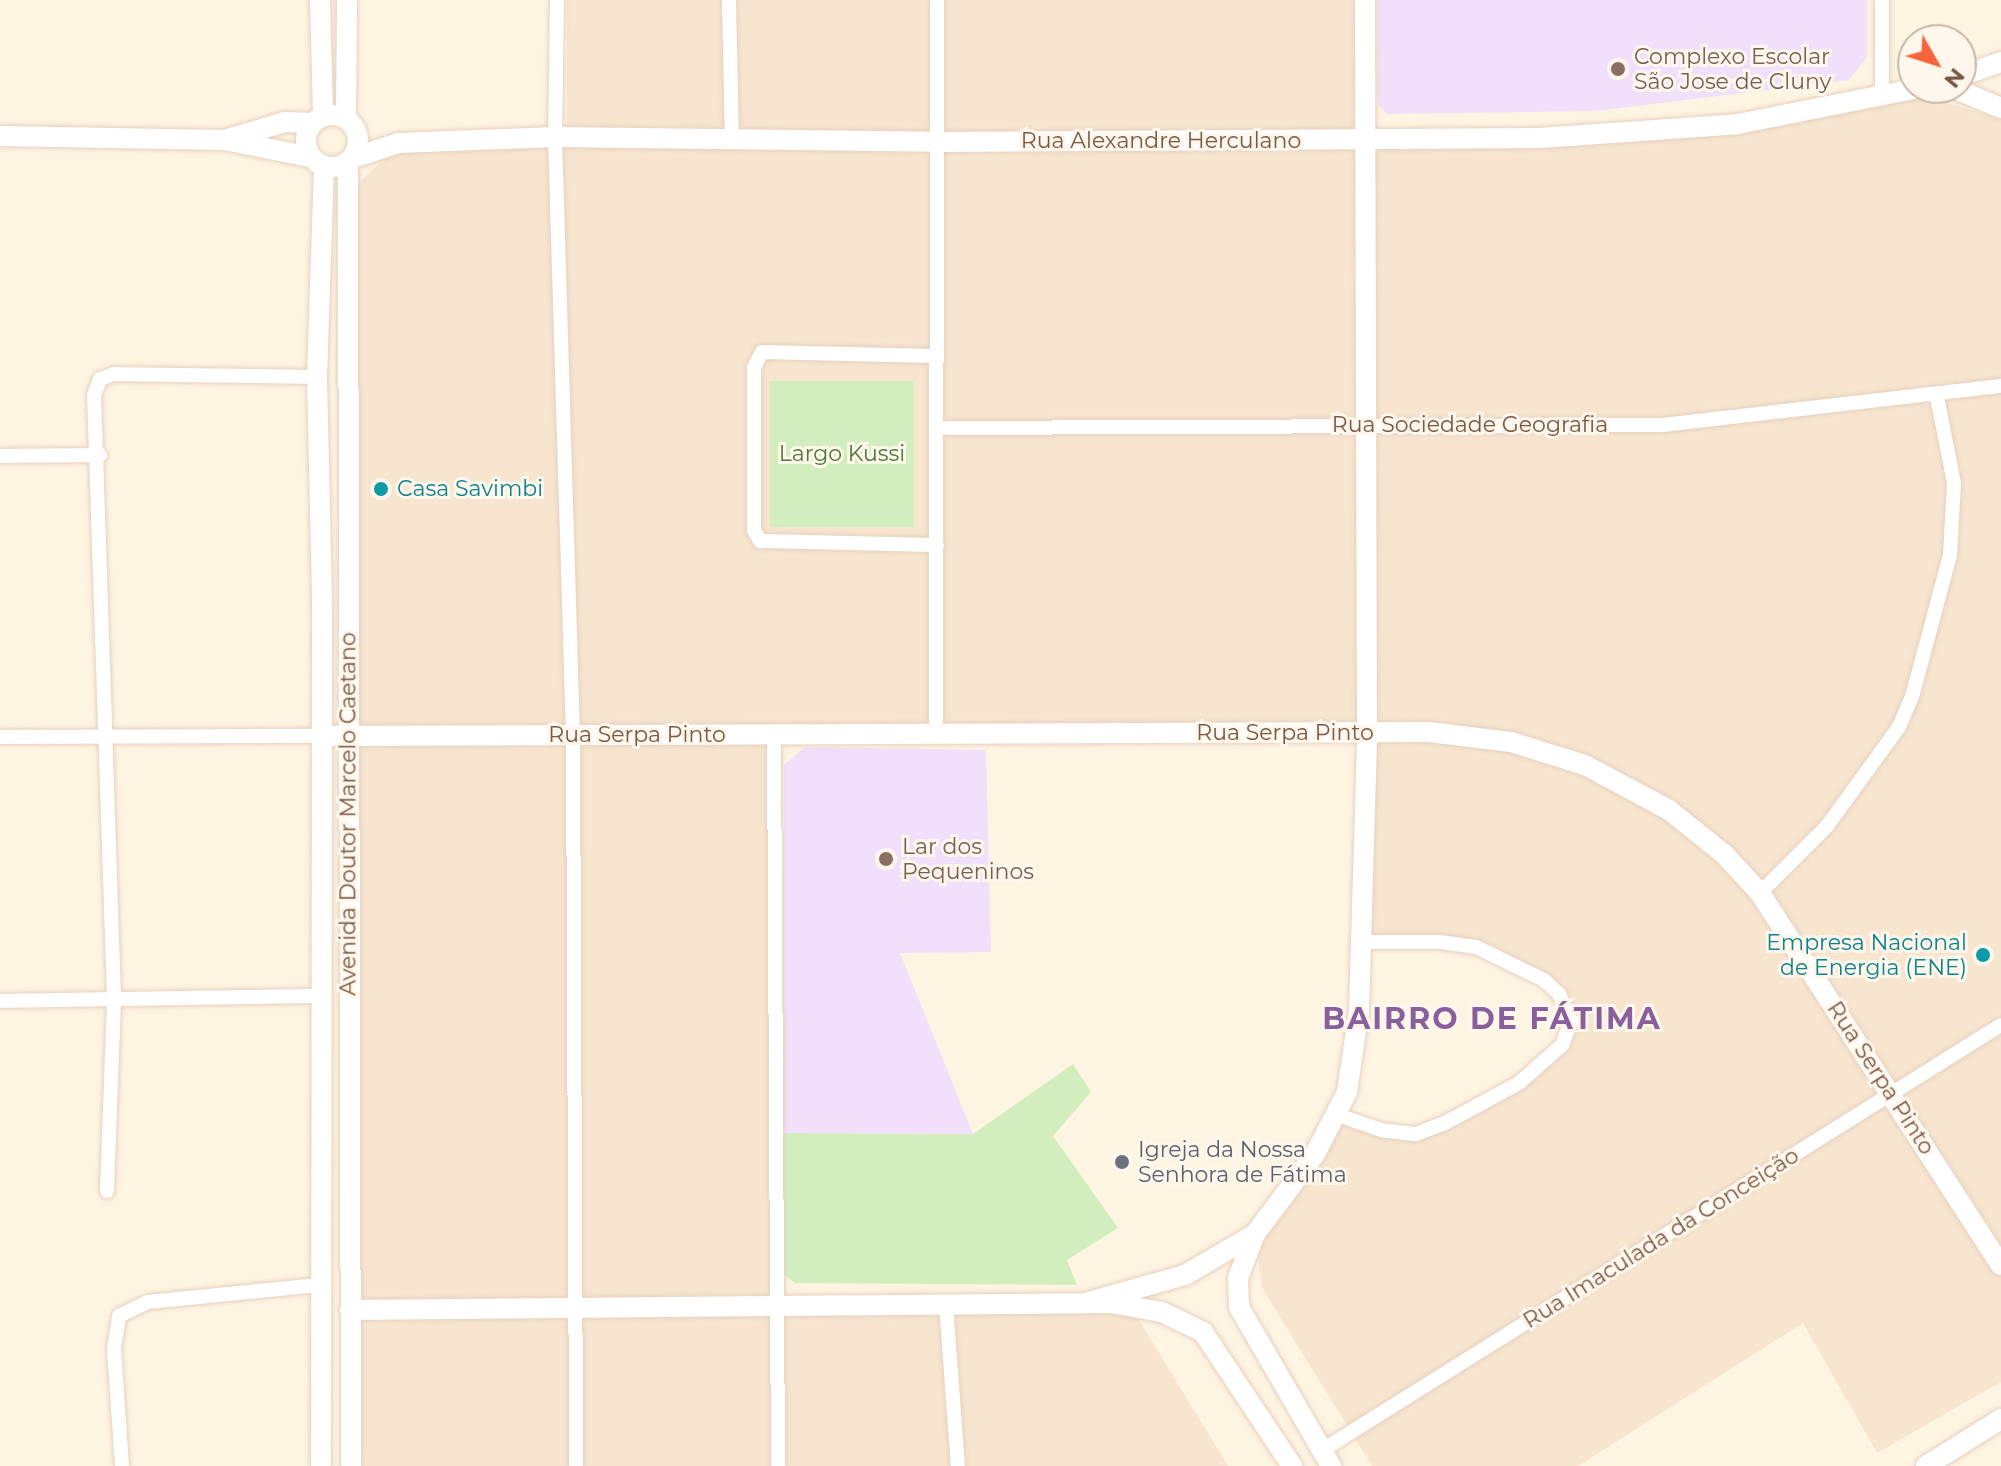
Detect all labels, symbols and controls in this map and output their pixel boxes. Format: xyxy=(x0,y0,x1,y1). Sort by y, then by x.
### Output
north arrow xyxy=(1897,24,1977,104)
place label: Complexo Escolar São Jose de Cluny xyxy=(1634,43,1831,94)
marker: Complexo Escolar São Jose de Cluny xyxy=(1609,60,1627,78)
text: N xyxy=(1938,63,1971,94)
street label: Rua Alexandre Herculano xyxy=(1021,128,1301,154)
street label: Rua Sociedade Geografia xyxy=(1332,412,1608,438)
park label: Largo Kussi xyxy=(779,441,905,467)
place label: Casa Savimbi xyxy=(397,476,543,502)
marker: Casa Savimbi xyxy=(372,480,390,498)
street label: Avenida Doutor Marcelo Caetano xyxy=(335,632,361,996)
street label: Rua Serpa Pinto xyxy=(1196,720,1374,746)
street label: Rua Serpa Pinto xyxy=(548,722,726,748)
place label: Lar dos Pequeninos xyxy=(902,833,1034,884)
marker: Lar dos Pequeninos xyxy=(877,850,895,868)
place label: Empresa Nacional de Energia (ENE) xyxy=(1766,929,1967,980)
marker: Empresa Nacional de Energia (ENE) xyxy=(1974,946,1992,964)
street label: Rua Serpa Pinto xyxy=(1822,996,1940,1160)
district label: BAIRRO DE FÁTIMA xyxy=(1322,1001,1662,1037)
place label: Igreja da Nossa Senhora de Fátima xyxy=(1138,1136,1347,1188)
street label: Rua Imaculada da Conceição xyxy=(1518,1142,1804,1334)
marker: Igreja da Nossa Senhora de Fátima xyxy=(1113,1153,1131,1171)

